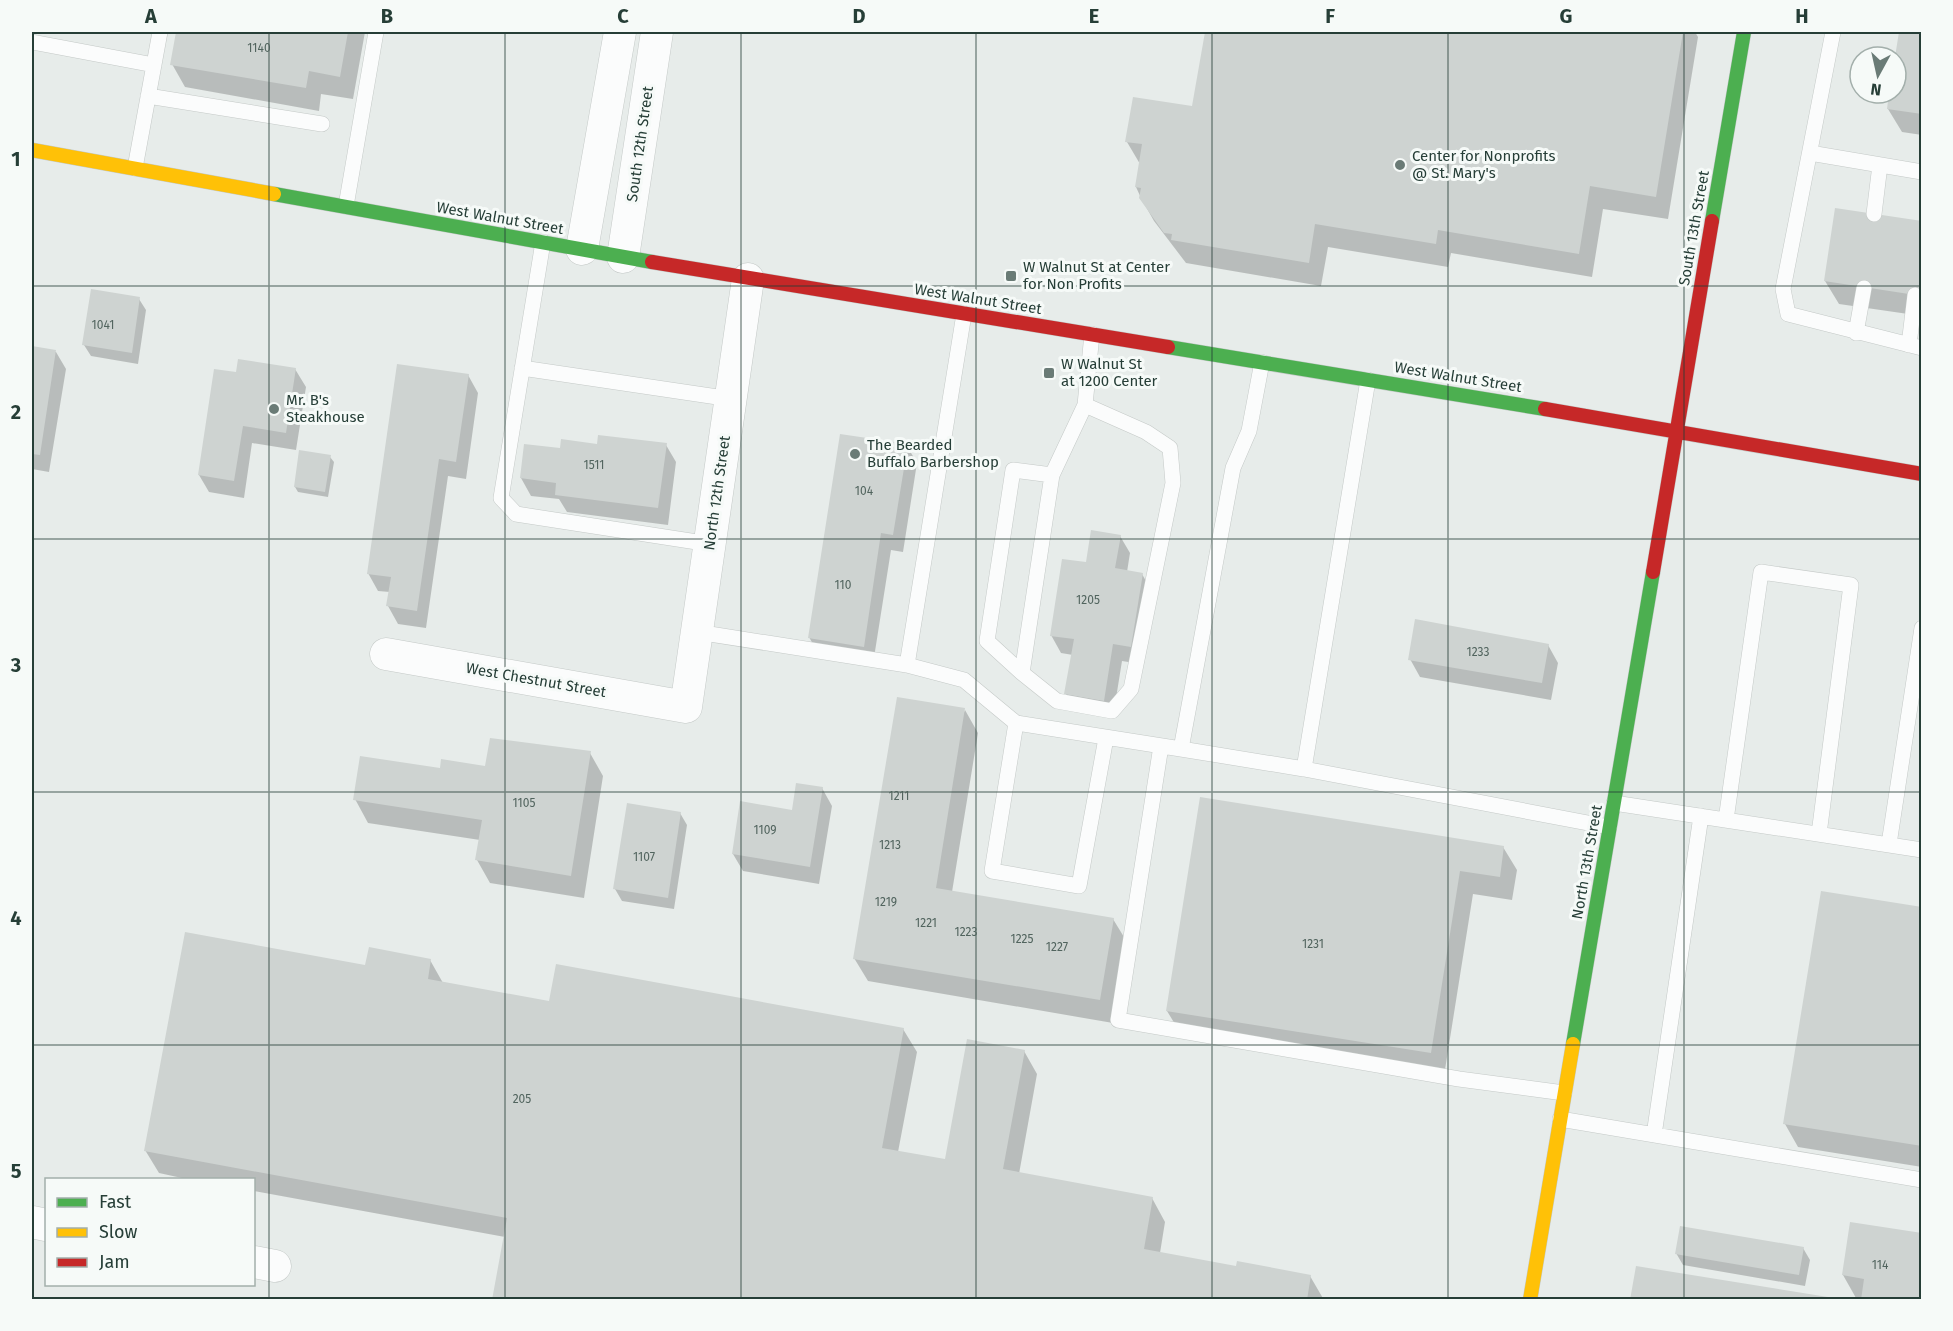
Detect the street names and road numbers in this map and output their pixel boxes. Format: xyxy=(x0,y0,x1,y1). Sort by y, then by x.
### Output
street label: South 12th Street xyxy=(623,84,657,203)
street label: South 13th Street xyxy=(1675,168,1713,287)
street label: West Walnut Street xyxy=(435,198,566,238)
street label: West Walnut Street xyxy=(913,280,1044,318)
street label: West Walnut Street xyxy=(1393,358,1524,396)
street label: North 12th Street xyxy=(700,434,734,552)
street label: West Chestnut Street xyxy=(464,659,608,701)
street label: North 13th Street xyxy=(1568,803,1606,921)

